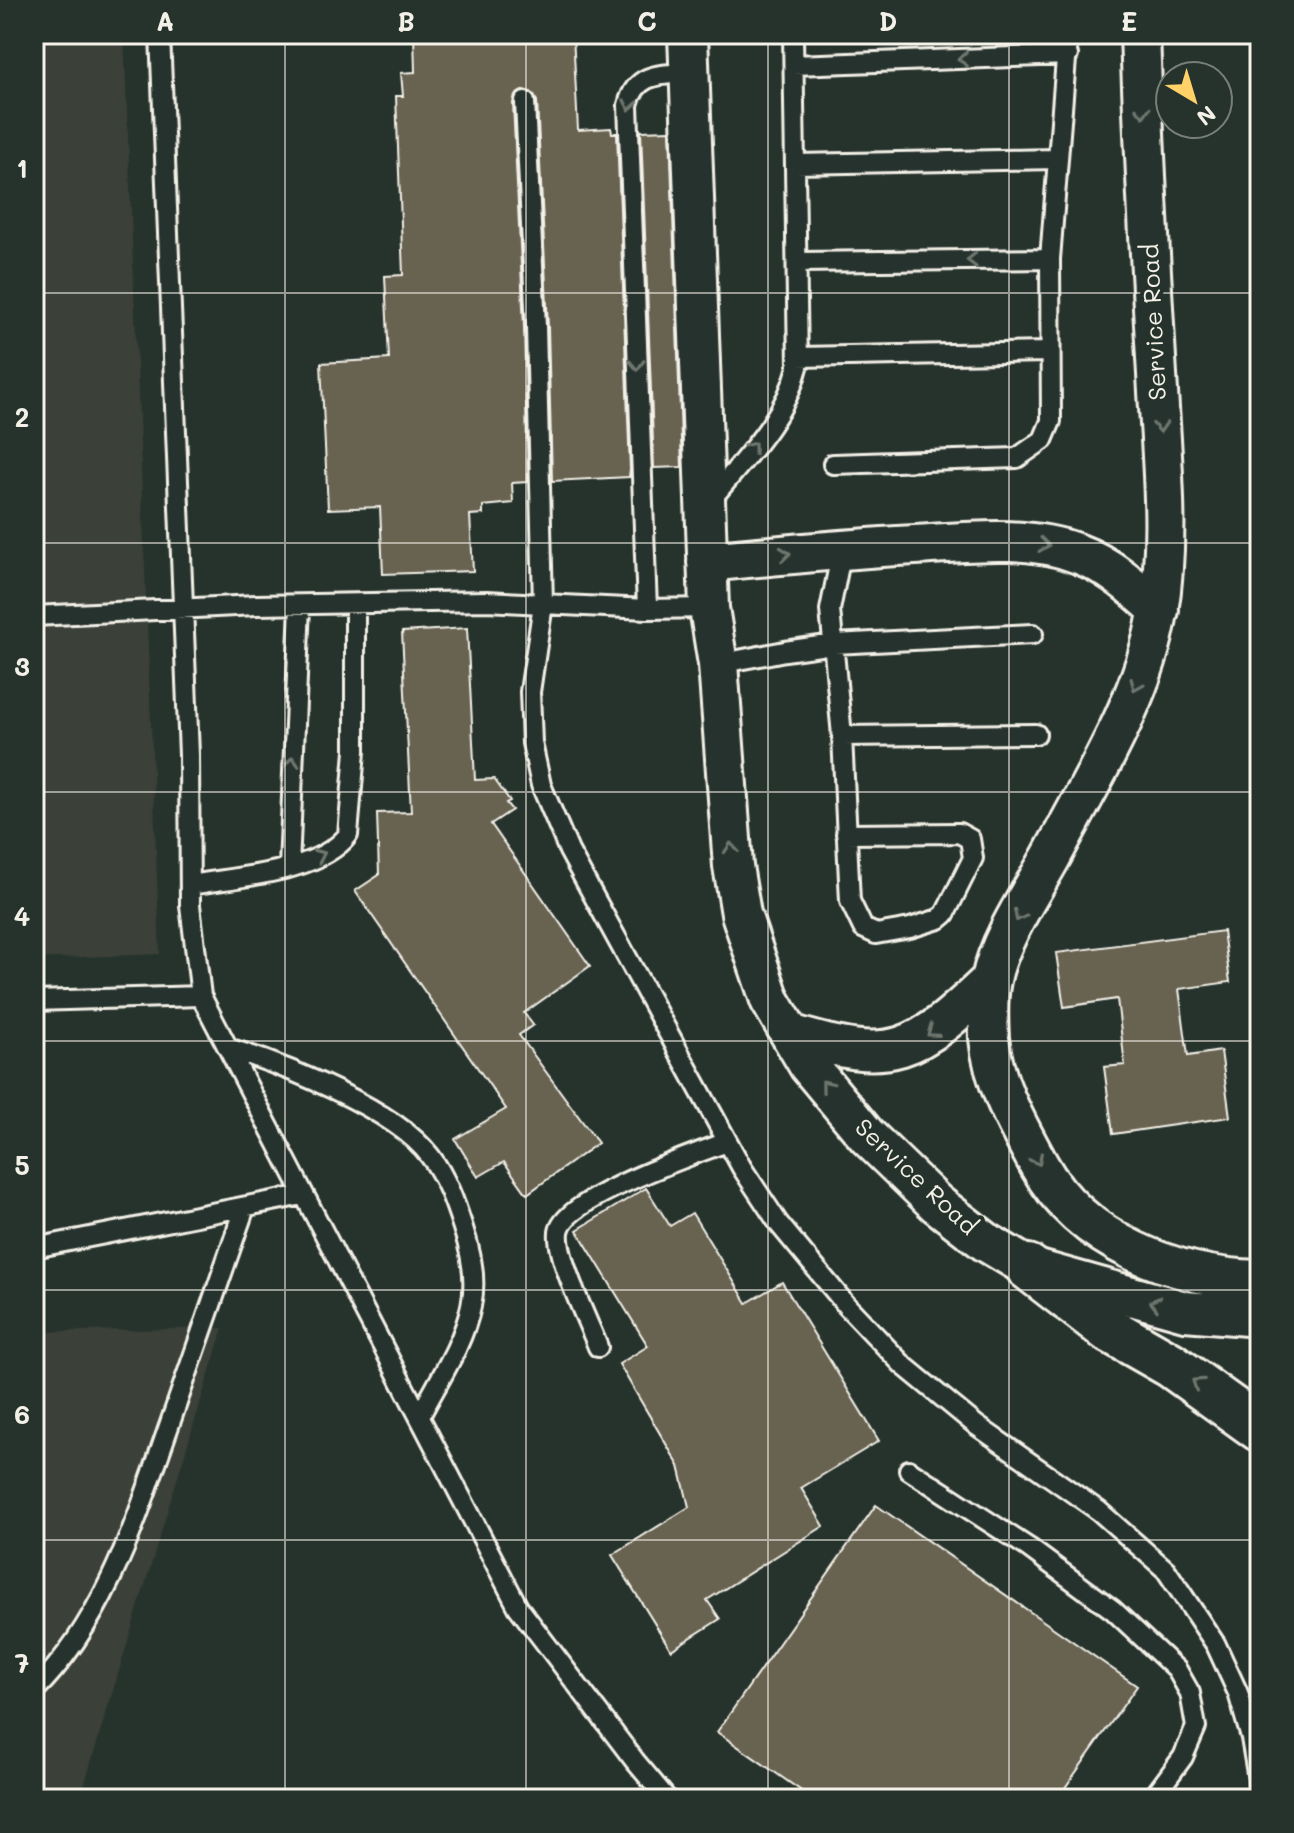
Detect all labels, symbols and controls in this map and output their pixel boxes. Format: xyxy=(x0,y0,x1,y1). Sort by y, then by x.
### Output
text: A xyxy=(156,4,174,38)
text: B xyxy=(397,4,415,38)
text: C xyxy=(637,4,657,38)
text: D xyxy=(879,4,897,38)
text: E xyxy=(1121,4,1137,38)
one-way arrow xyxy=(956,50,968,67)
north arrow xyxy=(1154,60,1234,140)
one-way arrow xyxy=(622,99,639,112)
text: N xyxy=(1191,100,1222,133)
one-way arrow xyxy=(1134,106,1151,119)
text: 1 xyxy=(16,151,28,185)
street label: Service Road xyxy=(1133,243,1172,401)
one-way arrow xyxy=(965,251,978,269)
one-way arrow xyxy=(628,359,645,372)
text: 2 xyxy=(15,400,29,434)
one-way arrow xyxy=(1151,421,1168,434)
one-way arrow xyxy=(743,441,757,456)
one-way arrow xyxy=(1037,536,1051,553)
one-way arrow xyxy=(779,546,792,563)
text: 3 xyxy=(14,649,30,683)
one-way arrow xyxy=(1129,676,1145,691)
one-way arrow xyxy=(284,755,301,768)
one-way arrow xyxy=(723,841,740,854)
one-way arrow xyxy=(312,849,327,865)
text: 4 xyxy=(14,899,30,933)
one-way arrow xyxy=(1013,908,1028,923)
one-way arrow xyxy=(927,1022,941,1036)
one-way arrow xyxy=(821,1080,835,1095)
street label: Service Road xyxy=(849,1111,985,1241)
text: 5 xyxy=(14,1148,30,1182)
one-way arrow xyxy=(1027,1152,1042,1167)
one-way arrow xyxy=(1149,1295,1163,1312)
one-way arrow xyxy=(1192,1378,1206,1393)
text: 6 xyxy=(14,1397,30,1431)
text: 7 xyxy=(15,1646,29,1680)

